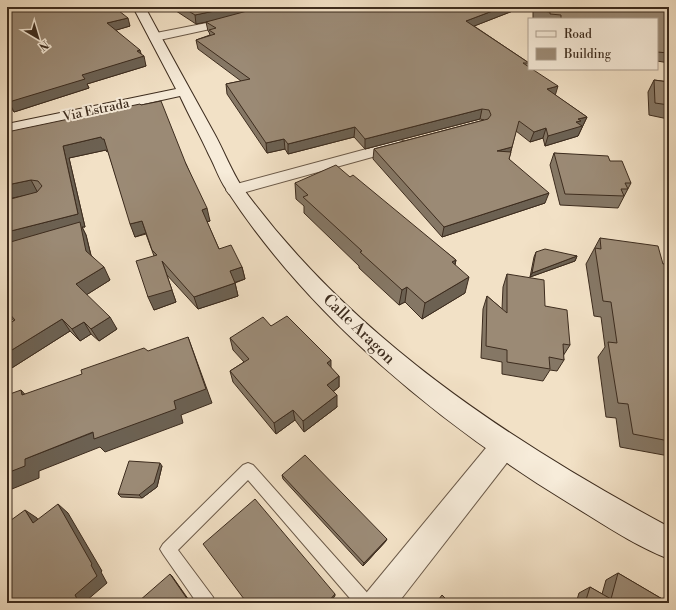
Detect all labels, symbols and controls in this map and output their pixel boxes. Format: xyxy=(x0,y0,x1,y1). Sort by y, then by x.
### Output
north arrow xyxy=(18,18,58,58)
legend xyxy=(528,18,658,70)
text: Road xyxy=(564,27,592,42)
text: N xyxy=(36,37,51,53)
text: Building xyxy=(563,47,612,62)
street label: Via Estrada xyxy=(60,95,131,125)
street label: Calle Aragon xyxy=(319,290,400,369)

